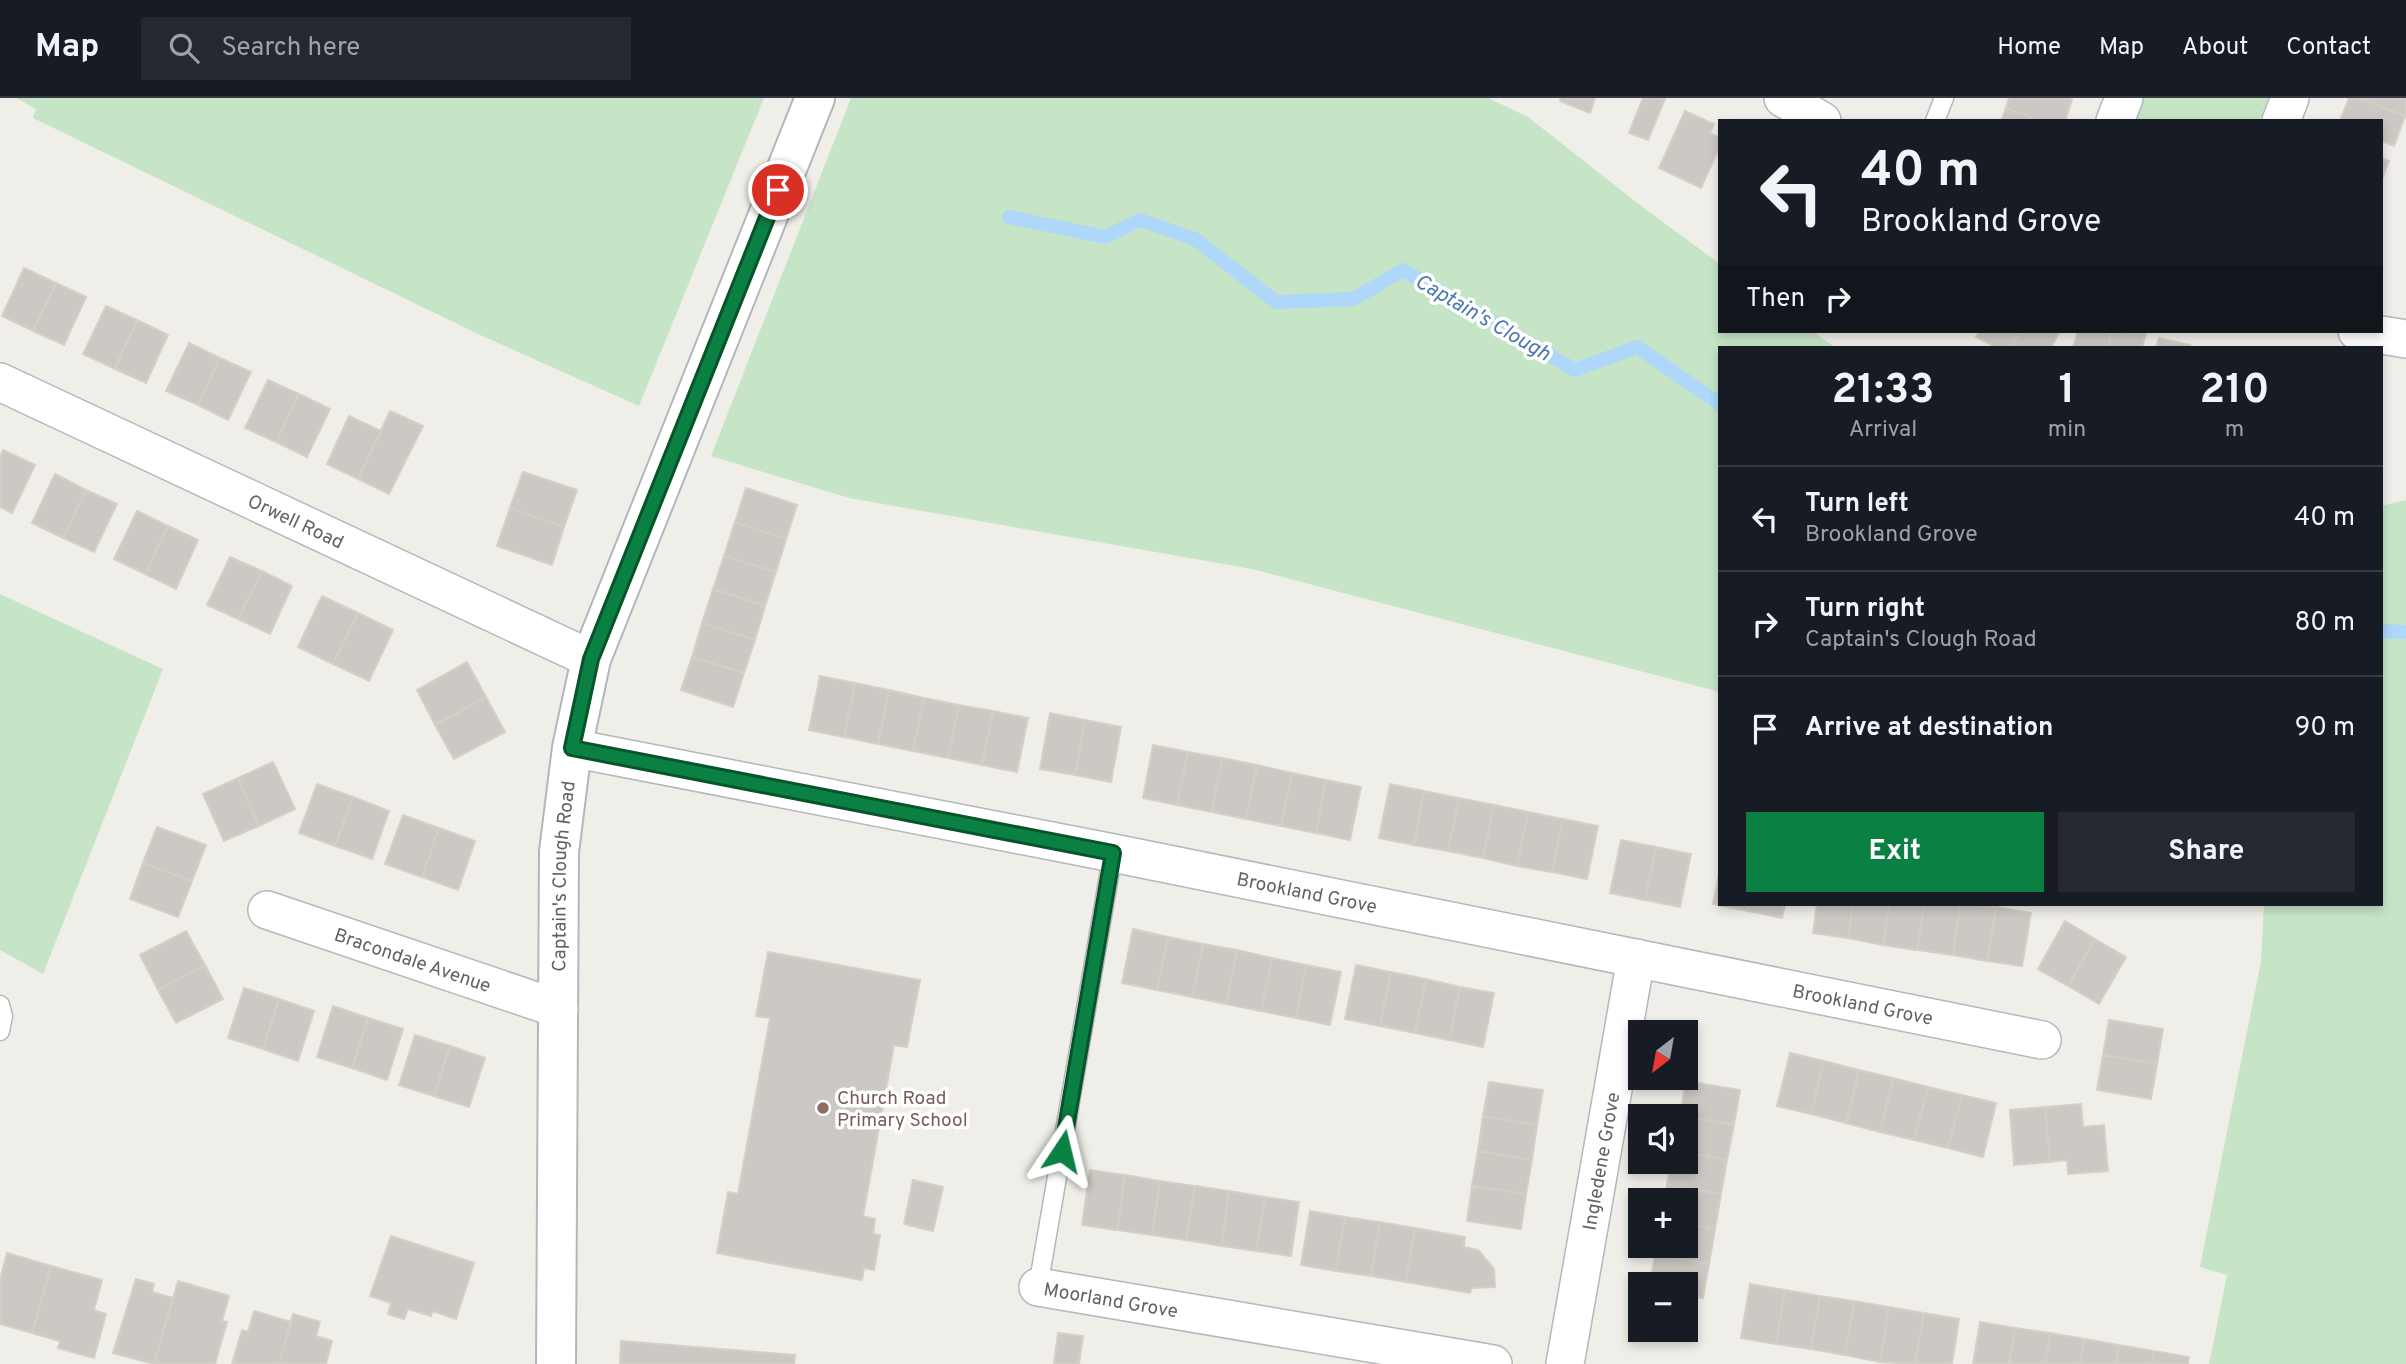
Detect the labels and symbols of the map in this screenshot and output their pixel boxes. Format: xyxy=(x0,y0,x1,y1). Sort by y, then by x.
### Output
pin xyxy=(748,160,808,220)
water label: Captain's Clough xyxy=(1410,269,1555,368)
street label: Orwell Road xyxy=(243,490,347,555)
street label: Captain's Clough Road xyxy=(548,780,582,972)
street label: Brookland Grove xyxy=(1234,868,1379,920)
street label: Bracondale Avenue xyxy=(331,924,494,999)
street label: Brookland Grove xyxy=(1790,980,1935,1032)
north arrow xyxy=(1628,1020,1698,1090)
place label: Church Road Primary School xyxy=(837,1087,968,1133)
street label: Ingledene Grove xyxy=(1579,1091,1626,1232)
marker: Church Road Primary School xyxy=(815,1100,831,1116)
position arrow xyxy=(1025,1114,1099,1188)
street label: Moorland Grove xyxy=(1042,1278,1180,1324)

